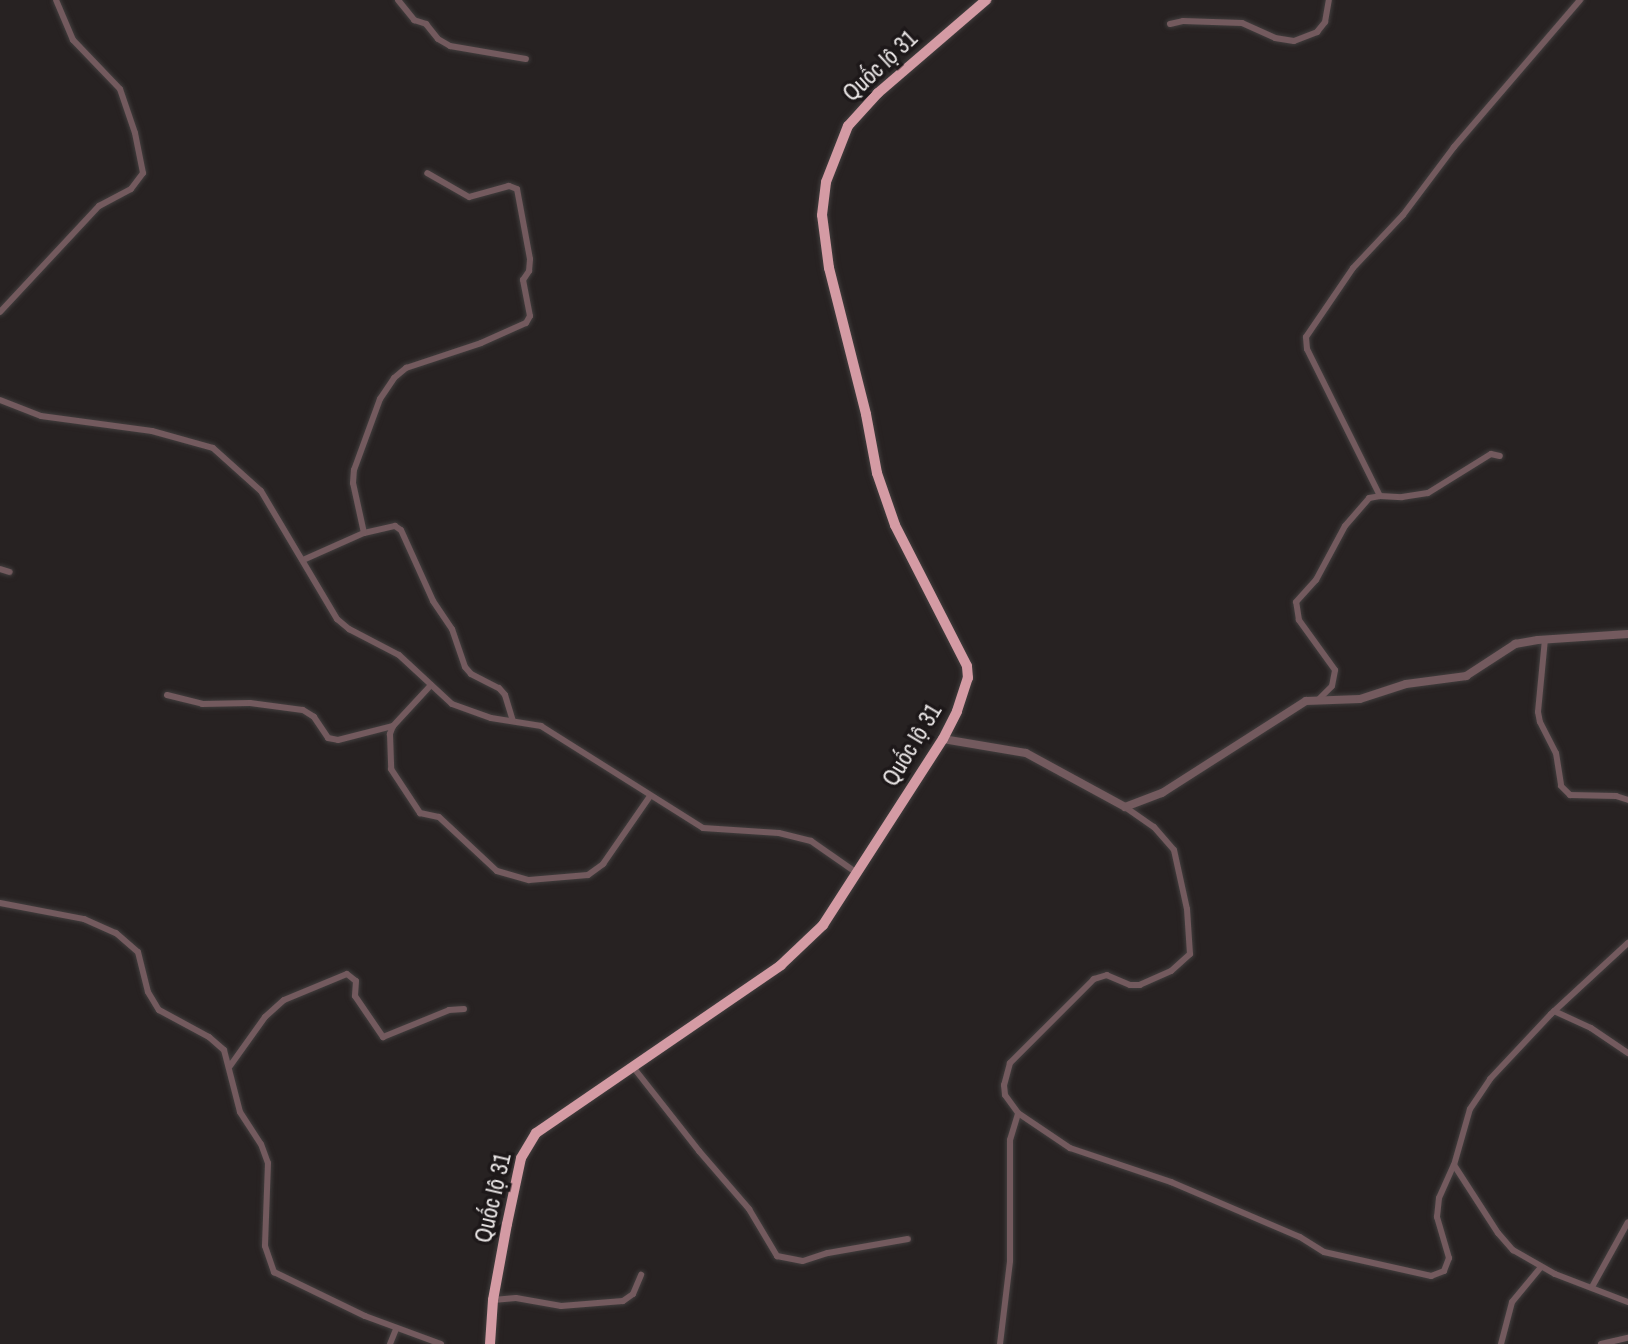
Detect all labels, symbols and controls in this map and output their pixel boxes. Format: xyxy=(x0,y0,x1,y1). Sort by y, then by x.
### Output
street label: Quốc lộ 31 xyxy=(837,25,923,107)
street label: Quốc lộ 31 xyxy=(877,699,947,791)
street label: Quốc lộ 31 xyxy=(469,1150,517,1246)

